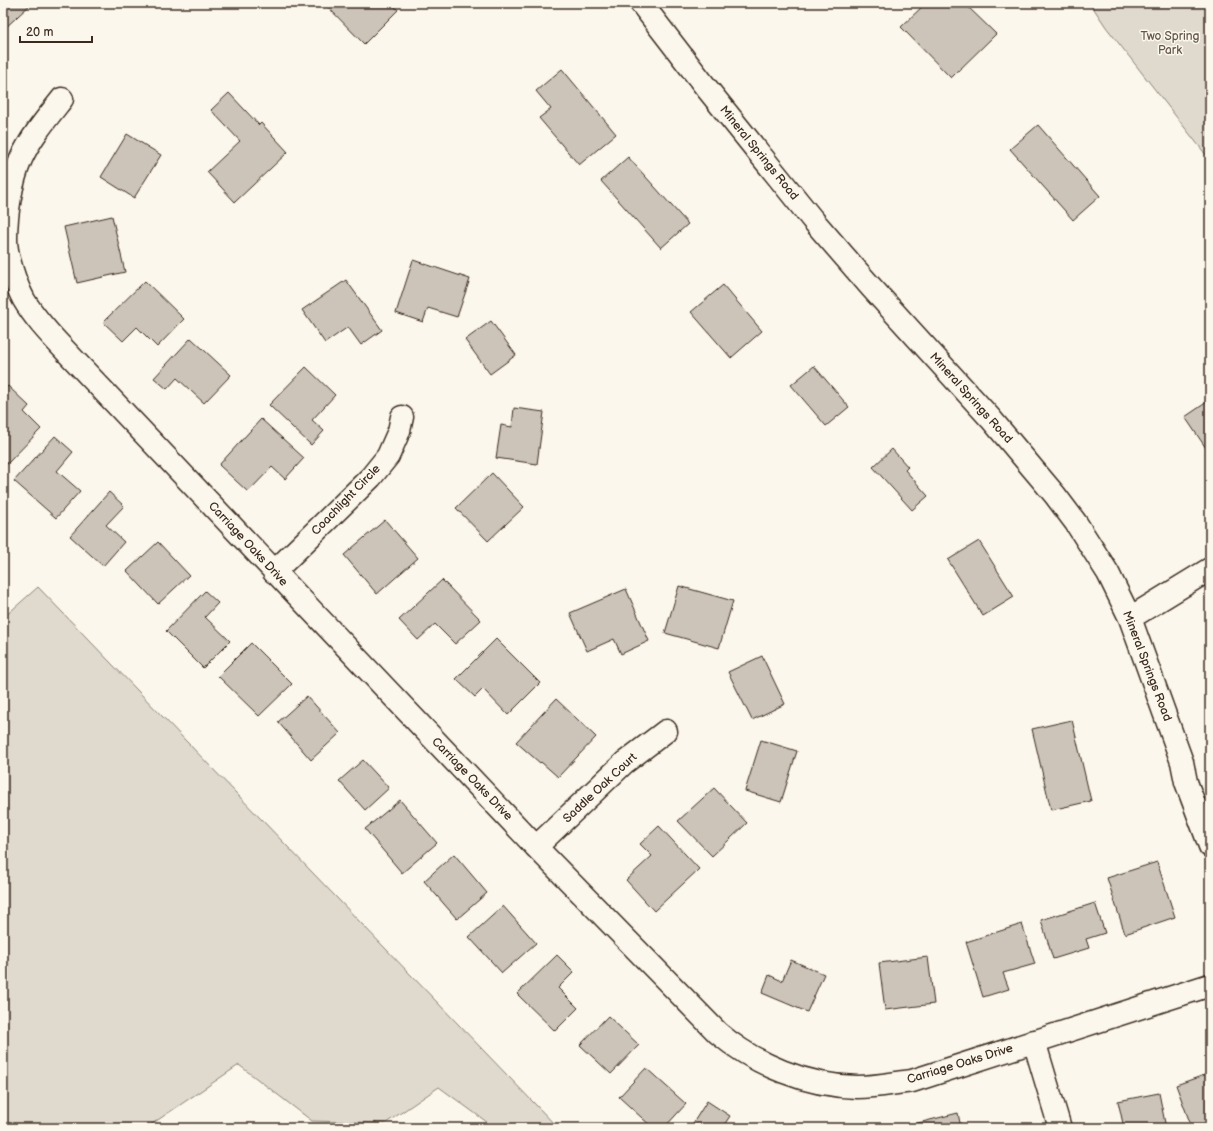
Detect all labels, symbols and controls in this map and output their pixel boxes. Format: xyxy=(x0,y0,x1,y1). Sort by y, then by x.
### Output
scale bar xyxy=(20,18,92,44)
text: 20 m xyxy=(26,25,53,40)
park label: Two Spring Park xyxy=(1141,29,1200,58)
street label: Mineral Springs Road xyxy=(716,103,802,203)
street label: Mineral Springs Road xyxy=(926,350,1016,447)
street label: Coachlight Circle xyxy=(308,461,384,539)
street label: Carriage Oaks Drive xyxy=(205,499,291,589)
street label: Mineral Springs Road xyxy=(1119,609,1175,723)
street label: Carriage Oaks Drive xyxy=(428,734,516,824)
street label: Saddle Oak Court xyxy=(560,750,640,826)
street label: Carriage Oaks Drive xyxy=(905,1041,1015,1087)

